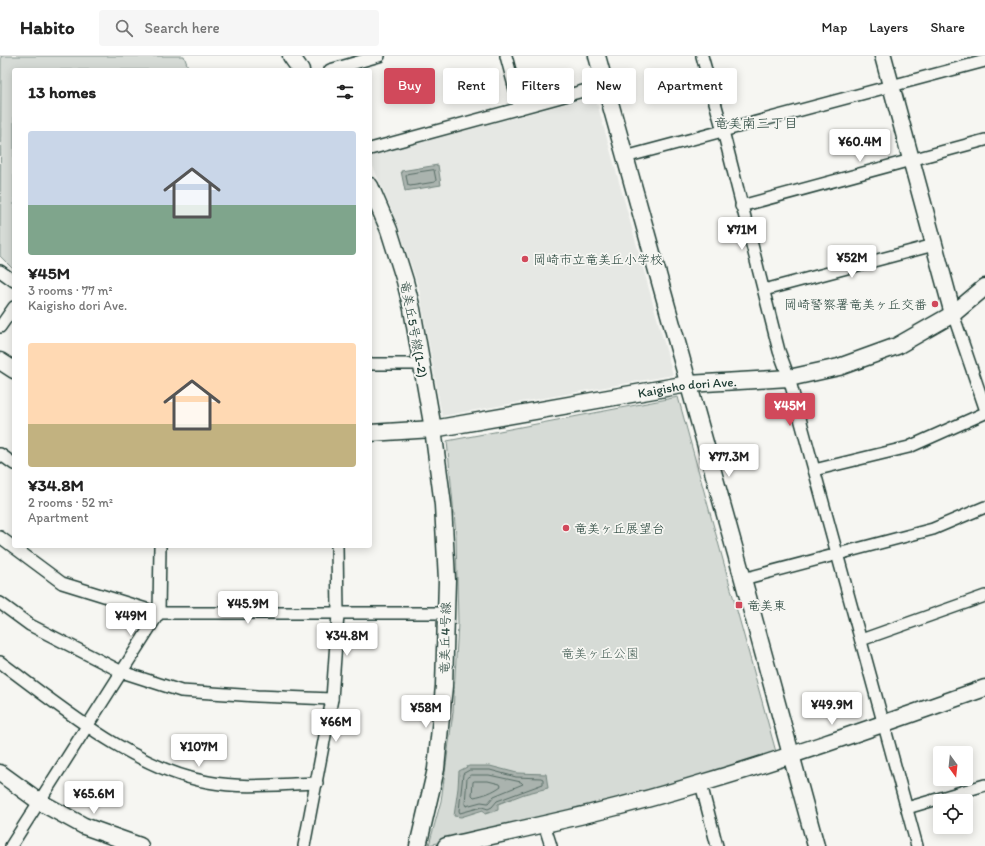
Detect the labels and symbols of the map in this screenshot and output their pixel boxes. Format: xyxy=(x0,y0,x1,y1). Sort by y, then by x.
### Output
district label: 竜美南三丁目 xyxy=(714,115,798,132)
pin: ¥60.4M xyxy=(827,129,893,163)
pin: ¥71M xyxy=(718,217,766,251)
pin: ¥52M xyxy=(828,245,876,279)
place label: 岡崎市立竜美丘小学校 xyxy=(533,252,663,267)
marker: 岡崎市立竜美丘小学校 xyxy=(520,254,530,264)
street label: 竜美丘5号線(1-2) xyxy=(397,279,431,379)
place label: 岡崎警察署竜美ヶ丘交番 xyxy=(784,297,927,312)
marker: 岡崎警察署竜美ヶ丘交番 xyxy=(930,299,940,309)
street label: Kaigisho dori Ave. xyxy=(637,374,737,400)
pin: ¥45M xyxy=(766,393,814,427)
pin: ¥77.3M xyxy=(696,444,762,478)
place label: 竜美ヶ丘展望台 xyxy=(574,521,665,536)
marker: 竜美ヶ丘展望台 xyxy=(561,523,571,533)
pin: ¥45.9M xyxy=(215,591,281,625)
place label: 竜美東 xyxy=(747,598,786,613)
street label: 竜美丘4号線 xyxy=(437,600,453,675)
marker: 竜美東 xyxy=(734,600,744,610)
pin: ¥49M xyxy=(107,603,155,637)
pin: ¥34.8M xyxy=(314,623,380,657)
park label: 竜美ヶ丘公園 xyxy=(561,646,639,661)
pin: ¥49.9M xyxy=(799,692,865,726)
pin: ¥58M xyxy=(402,695,450,729)
pin: ¥66M xyxy=(312,709,360,743)
pin: ¥107M xyxy=(171,734,227,768)
north arrow xyxy=(933,746,973,786)
pin: ¥65.6M xyxy=(61,781,127,815)

